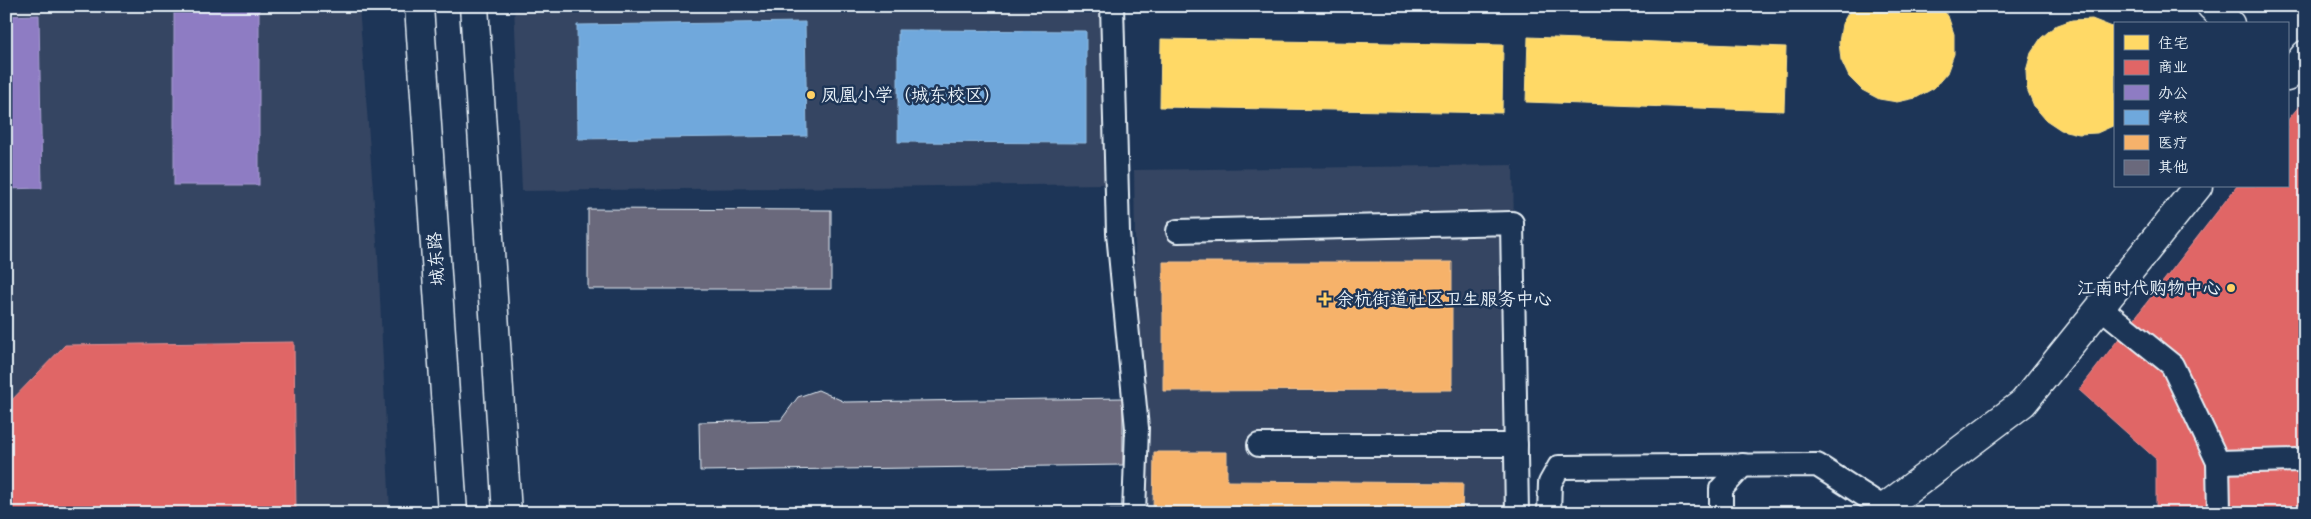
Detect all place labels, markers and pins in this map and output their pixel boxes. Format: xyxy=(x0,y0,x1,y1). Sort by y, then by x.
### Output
place label: 凤凰小学（城东校区） xyxy=(821,84,1001,106)
marker: 凤凰小学（城东校区） xyxy=(805,89,817,101)
place label: 江南时代购物中心 xyxy=(2077,277,2221,299)
marker: 江南时代购物中心 xyxy=(2225,282,2237,294)
place label: 余杭街道社区卫生服务中心 xyxy=(1336,288,1552,310)
marker: 余杭街道社区卫生服务中心 xyxy=(1318,292,1332,306)

